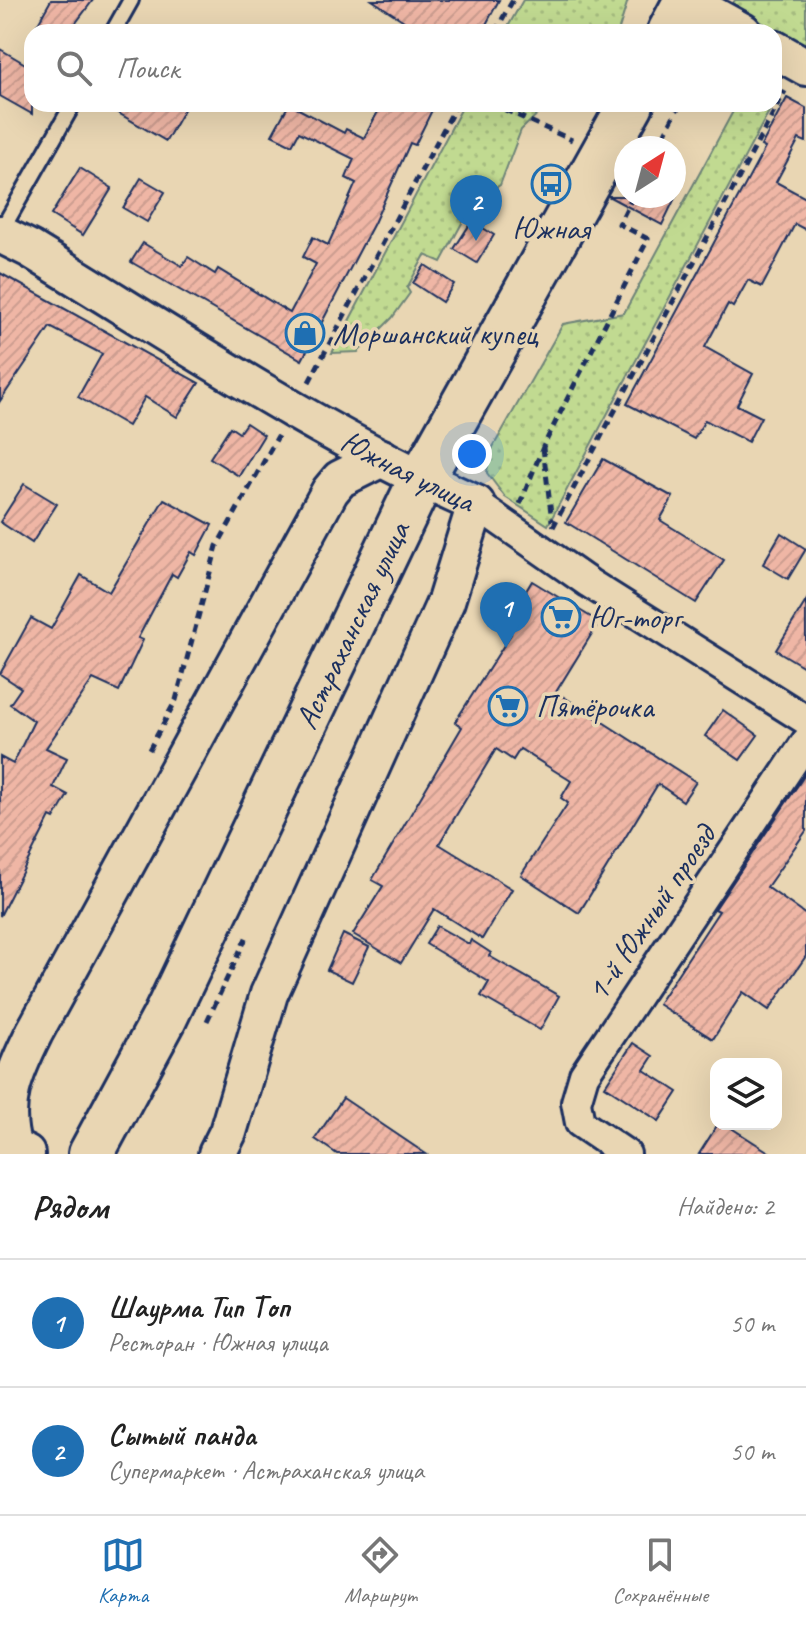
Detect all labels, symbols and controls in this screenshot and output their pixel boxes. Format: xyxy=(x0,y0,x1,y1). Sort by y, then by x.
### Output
search box xyxy=(24,24,782,112)
icon: search xyxy=(52,46,96,90)
text: Поиск xyxy=(116,49,179,87)
north arrow xyxy=(614,136,686,208)
bus stop icon: Южная xyxy=(530,163,572,205)
pin: 2 xyxy=(450,175,502,241)
place label: Южная xyxy=(513,208,591,249)
shop icon: Моршанский купец xyxy=(284,312,326,354)
place label: Моршанский купец xyxy=(333,313,540,354)
street label: Южная улица xyxy=(334,420,483,522)
your location xyxy=(452,434,492,474)
street label: Астраханская улица xyxy=(285,513,420,735)
pin: 1 xyxy=(480,582,532,648)
supermarket icon: Юг-торг xyxy=(540,596,582,638)
place label: Юг-торг xyxy=(589,597,685,638)
supermarket icon: Пятёрочка xyxy=(487,685,529,727)
place label: Пятёрочка xyxy=(536,686,655,727)
street label: 1-й Южный проезд xyxy=(577,815,726,1009)
map controls xyxy=(710,1058,782,1130)
button: layers xyxy=(710,1058,782,1130)
text: Рядом xyxy=(32,1185,108,1228)
text: Найдено: 2 xyxy=(677,1190,774,1223)
text: Шаурма Тип Топ xyxy=(108,1288,290,1326)
text: 1 xyxy=(52,1307,64,1340)
text: 50 m xyxy=(730,1307,774,1340)
text: Ресторан · Южная улица xyxy=(108,1326,328,1359)
text: Сытый панда xyxy=(108,1416,256,1454)
text: 2 xyxy=(52,1435,64,1468)
text: 50 m xyxy=(730,1435,774,1468)
text: Супермаркет · Астраханская улица xyxy=(108,1454,424,1487)
tab: Карта xyxy=(98,1533,148,1609)
tab: Маршрут xyxy=(344,1533,417,1609)
tab: Сохранённые xyxy=(613,1533,708,1609)

